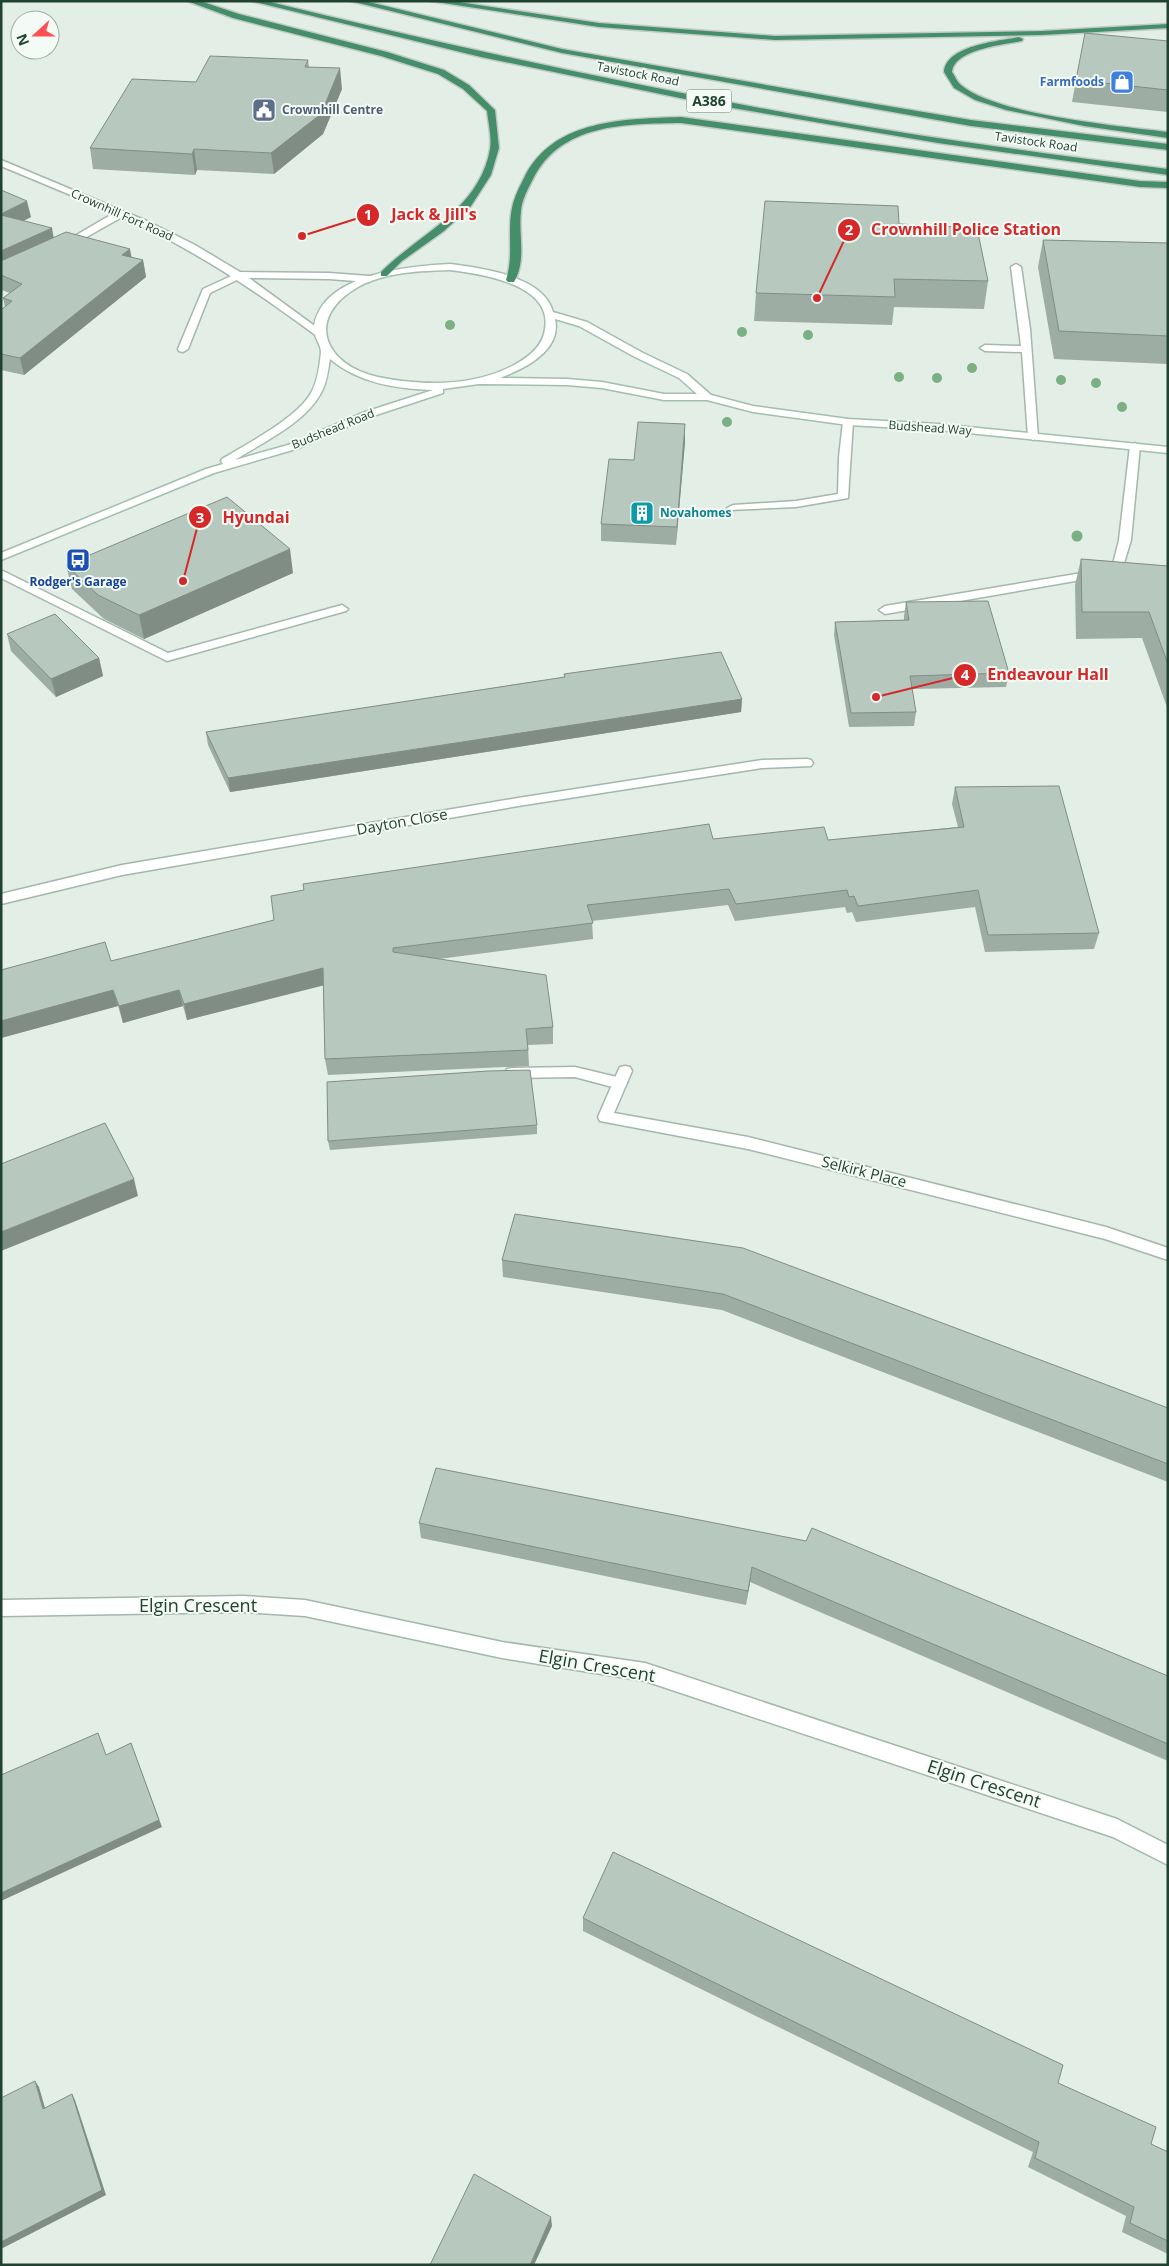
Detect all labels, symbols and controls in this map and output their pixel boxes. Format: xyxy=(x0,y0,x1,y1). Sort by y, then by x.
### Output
north arrow xyxy=(10,10,60,60)
text: N xyxy=(11,31,33,49)
street label: Tavistock Road xyxy=(596,57,681,90)
shop icon: Farmfoods xyxy=(1109,69,1135,95)
place label: Farmfoods xyxy=(1040,73,1104,90)
road number: A386 xyxy=(686,90,732,112)
public building icon: Crownhill Centre xyxy=(251,97,277,123)
place label: Crownhill Centre xyxy=(282,101,383,118)
street label: Tavistock Road xyxy=(994,127,1079,156)
street label: Crownhill Fort Road xyxy=(68,184,176,245)
callout: Jack & Jill's xyxy=(356,199,487,230)
text: Jack & Jill's xyxy=(389,203,477,225)
text: 1 xyxy=(364,204,372,224)
callout: Crownhill Police Station xyxy=(836,214,1071,245)
text: Crownhill Police Station xyxy=(871,218,1061,240)
text: 2 xyxy=(845,219,854,239)
street label: Budshead Road xyxy=(289,404,377,453)
street label: Budshead Way xyxy=(888,416,973,439)
building icon: Novahomes xyxy=(629,500,655,526)
callout: Hyundai xyxy=(188,502,300,533)
place label: Novahomes xyxy=(660,504,731,521)
text: Hyundai xyxy=(222,506,290,528)
text: 3 xyxy=(196,507,204,527)
bus stop icon: Rodger's Garage xyxy=(65,547,91,573)
place label: Rodger's Garage xyxy=(29,573,127,590)
callout: Endeavour Hall xyxy=(953,659,1119,690)
text: Endeavour Hall xyxy=(987,663,1109,685)
text: 4 xyxy=(961,664,970,684)
street label: Dayton Close xyxy=(355,803,449,839)
street label: Selkirk Place xyxy=(820,1151,909,1191)
street label: Elgin Crescent xyxy=(139,1593,257,1617)
street label: Elgin Crescent xyxy=(537,1643,657,1687)
street label: Elgin Crescent xyxy=(924,1753,1044,1813)

